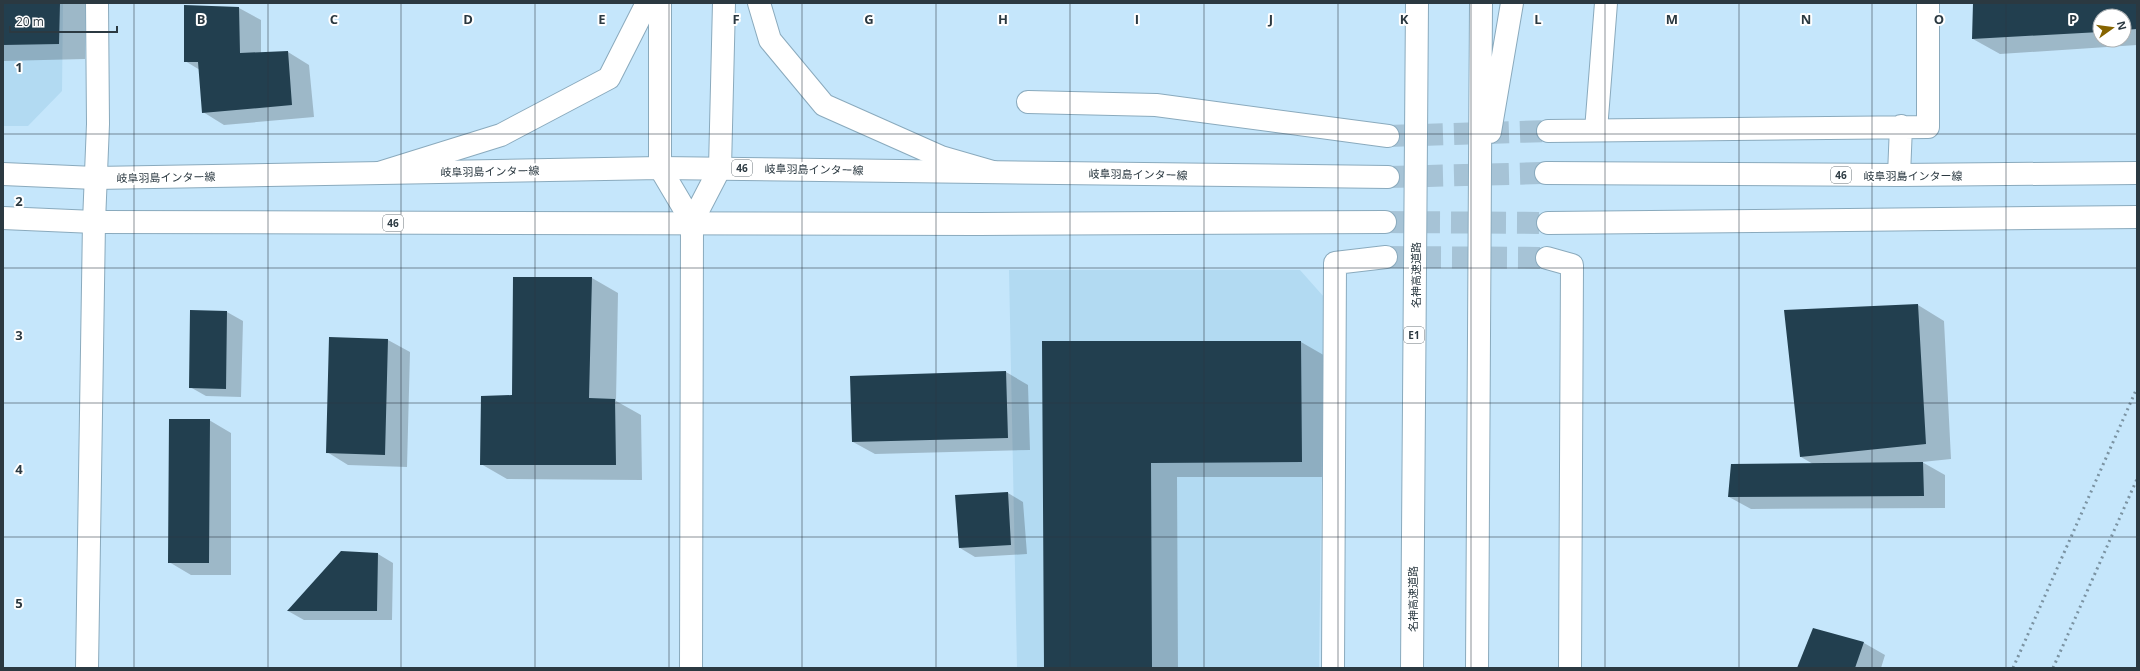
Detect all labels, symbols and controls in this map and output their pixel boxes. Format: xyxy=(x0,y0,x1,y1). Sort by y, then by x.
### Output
scale bar xyxy=(10,8,117,34)
north arrow xyxy=(2092,8,2132,48)
text: B xyxy=(197,10,206,28)
text: C xyxy=(330,10,338,28)
text: D xyxy=(463,10,473,28)
text: E xyxy=(598,10,606,28)
text: F xyxy=(732,10,740,28)
text: G xyxy=(864,10,874,28)
text: H xyxy=(998,10,1008,28)
text: I xyxy=(1135,10,1139,28)
text: J xyxy=(1268,10,1273,28)
text: K xyxy=(1400,10,1409,28)
text: L xyxy=(1534,10,1542,28)
text: M xyxy=(1666,10,1678,28)
text: N xyxy=(1801,10,1811,28)
text: O xyxy=(1934,10,1944,28)
text: P xyxy=(2069,10,2077,28)
text: 20 m xyxy=(16,13,44,30)
text: N xyxy=(2114,19,2131,32)
text: 1 xyxy=(15,58,23,76)
road number: 46 xyxy=(732,160,752,176)
street label: 岐阜羽島インター線 xyxy=(764,161,864,177)
street label: 岐阜羽島インター線 xyxy=(440,163,540,179)
street label: 岐阜羽島インター線 xyxy=(1088,166,1188,182)
road number: 46 xyxy=(1831,167,1851,183)
street label: 岐阜羽島インター線 xyxy=(1864,168,1963,183)
street label: 岐阜羽島インター線 xyxy=(116,169,216,185)
text: 2 xyxy=(15,192,23,210)
road number: 46 xyxy=(383,215,403,231)
street label: 名神高速道路 xyxy=(1408,242,1423,308)
text: 3 xyxy=(15,326,23,344)
road number: E1 xyxy=(1404,327,1424,343)
text: 4 xyxy=(15,460,23,478)
street label: 名神高速道路 xyxy=(1405,566,1420,632)
text: 5 xyxy=(15,594,23,612)

